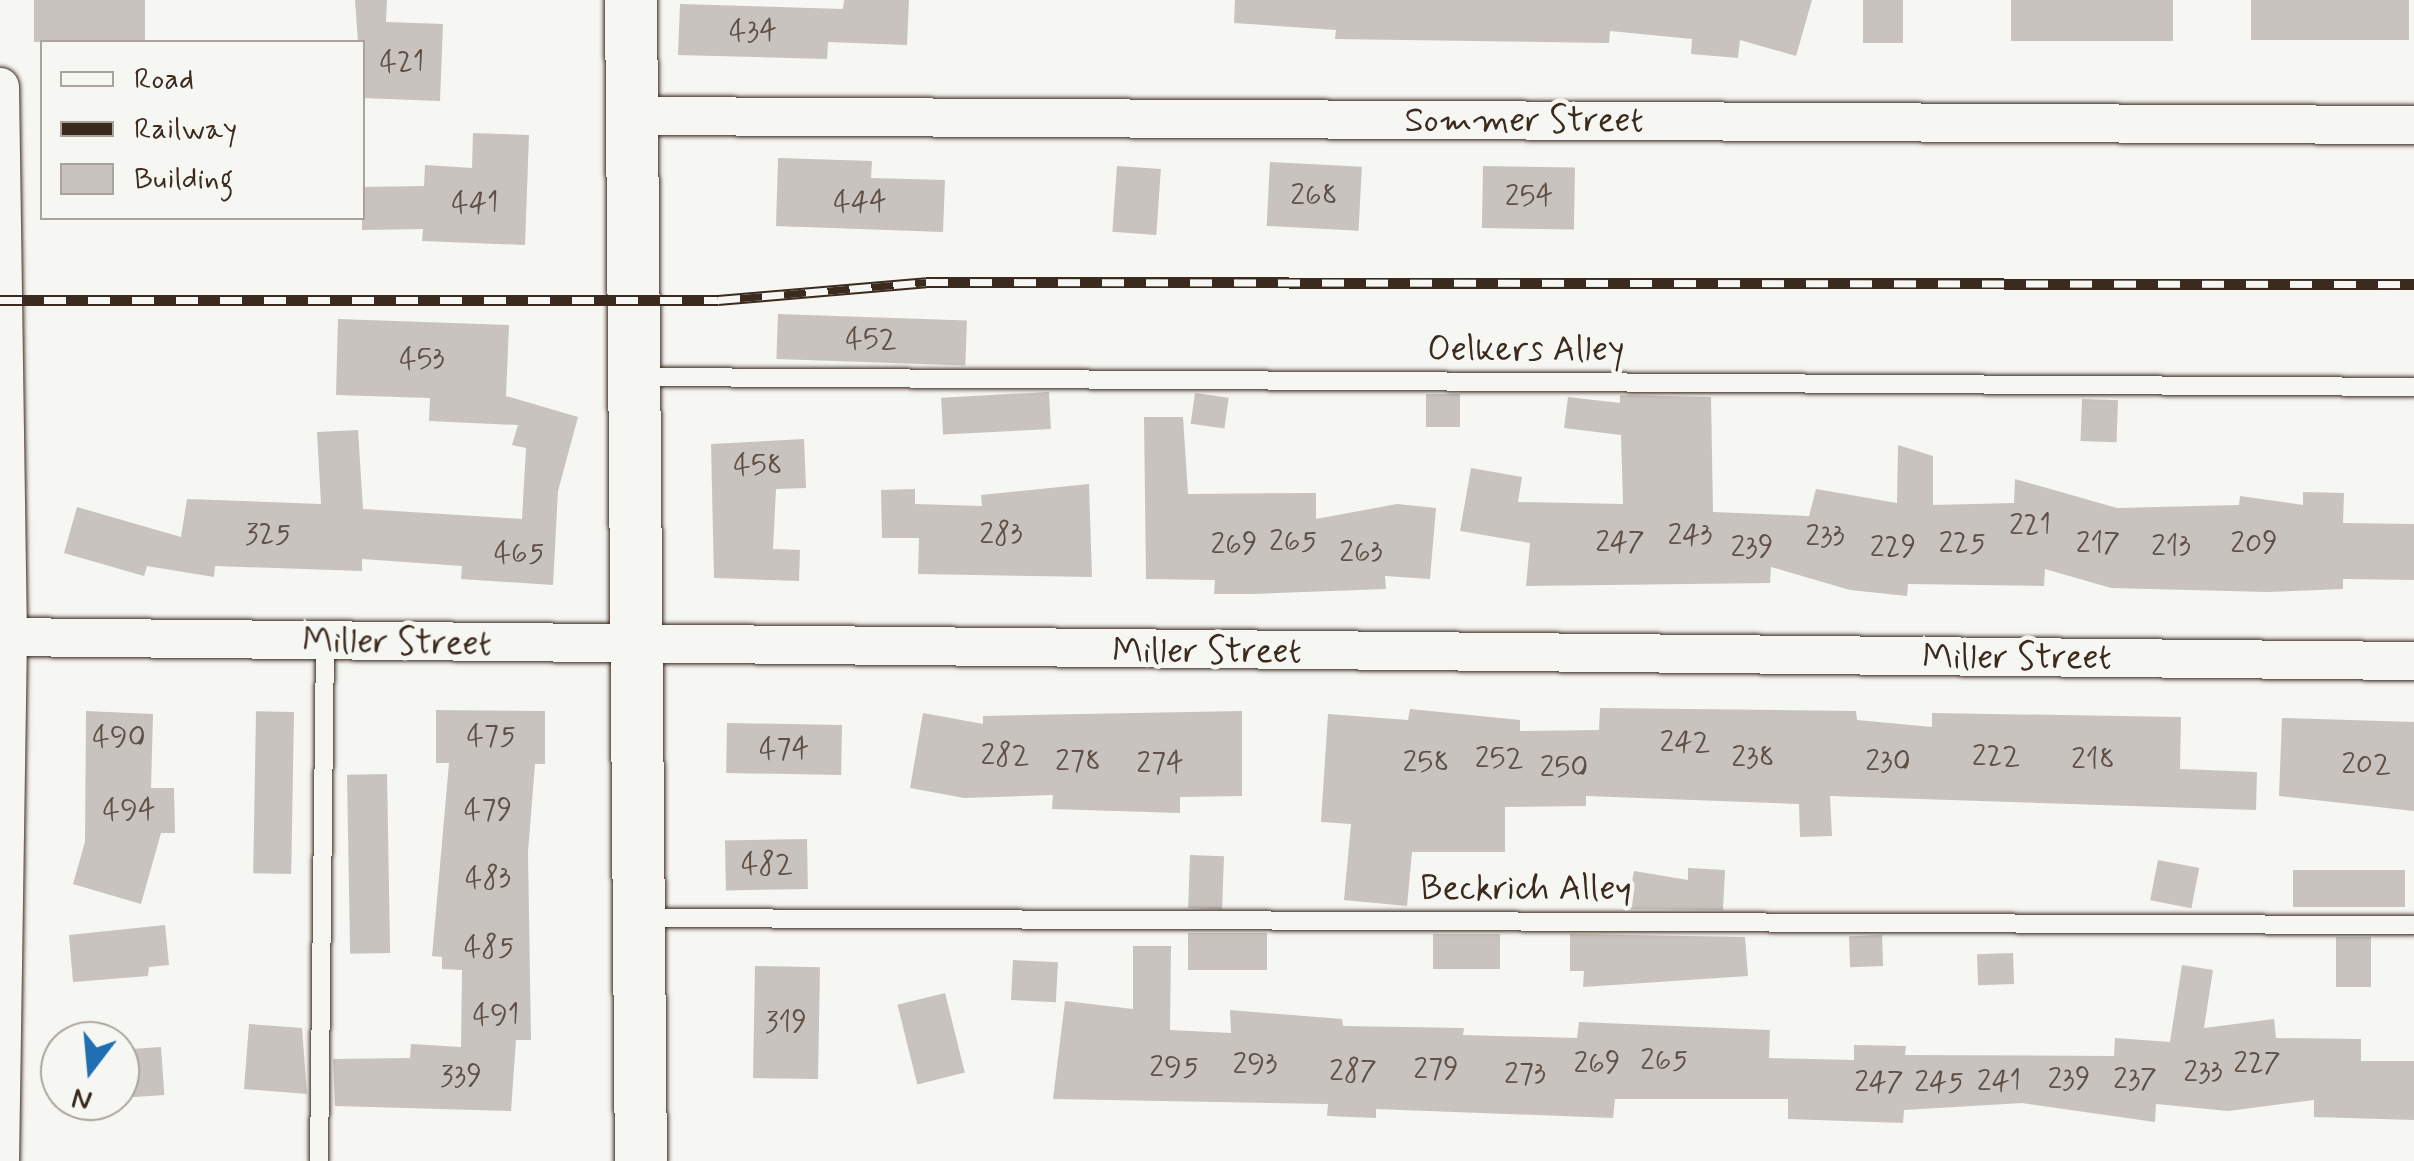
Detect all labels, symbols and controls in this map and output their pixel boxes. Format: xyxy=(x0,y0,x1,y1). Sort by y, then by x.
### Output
house number: 434 xyxy=(729,14,777,50)
legend xyxy=(40,40,365,220)
house number: 421 xyxy=(380,45,424,81)
text: Road xyxy=(134,60,194,99)
street label: Sommer Street xyxy=(1401,100,1647,142)
text: Railway xyxy=(134,110,237,149)
text: Building xyxy=(134,160,233,199)
house number: 268 xyxy=(1290,178,1338,214)
house number: 254 xyxy=(1505,179,1553,215)
house number: 444 xyxy=(833,185,887,221)
house number: 441 xyxy=(451,186,499,222)
house number: 452 xyxy=(845,322,897,358)
street label: Oelkers Alley xyxy=(1427,329,1625,371)
house number: 453 xyxy=(399,342,445,378)
house number: 458 xyxy=(733,448,783,484)
house number: 221 xyxy=(2009,508,2051,544)
house number: 325 xyxy=(245,517,291,553)
house number: 283 xyxy=(979,517,1023,553)
house number: 243 xyxy=(1667,518,1713,554)
house number: 233 xyxy=(1805,519,1845,555)
house number: 265 xyxy=(1269,524,1317,560)
house number: 247 xyxy=(1595,525,1645,561)
house number: 225 xyxy=(1938,526,1986,562)
house number: 217 xyxy=(2076,526,2120,562)
house number: 209 xyxy=(2230,526,2278,562)
house number: 269 xyxy=(1210,527,1258,563)
house number: 213 xyxy=(2151,529,2191,565)
house number: 239 xyxy=(1730,530,1774,566)
house number: 229 xyxy=(1870,530,1916,566)
house number: 263 xyxy=(1339,535,1383,571)
house number: 465 xyxy=(494,536,544,572)
street label: Miller Street xyxy=(299,620,495,666)
street label: Miller Street xyxy=(1109,631,1305,673)
street label: Miller Street xyxy=(1919,637,2115,679)
house number: 475 xyxy=(466,719,516,755)
house number: 490 xyxy=(92,720,146,756)
house number: 242 xyxy=(1660,725,1710,761)
house number: 474 xyxy=(759,732,809,768)
house number: 282 xyxy=(980,738,1030,774)
house number: 222 xyxy=(1972,739,2020,775)
house number: 238 xyxy=(1731,740,1775,776)
house number: 252 xyxy=(1475,741,1523,777)
house number: 218 xyxy=(2071,742,2115,778)
house number: 278 xyxy=(1055,744,1101,780)
house number: 230 xyxy=(1865,744,1911,780)
house number: 258 xyxy=(1403,745,1449,781)
house number: 274 xyxy=(1136,746,1184,782)
house number: 202 xyxy=(2341,747,2391,783)
house number: 250 xyxy=(1540,750,1588,786)
house number: 494 xyxy=(102,793,156,829)
house number: 479 xyxy=(464,793,512,829)
house number: 482 xyxy=(741,847,793,883)
house number: 483 xyxy=(465,861,511,897)
street label: Beckrich Alley xyxy=(1420,868,1632,910)
house number: 485 xyxy=(464,930,514,966)
house number: 491 xyxy=(472,998,520,1034)
house number: 319 xyxy=(765,1005,807,1041)
north arrow xyxy=(40,1021,140,1121)
house number: 265 xyxy=(1640,1043,1688,1079)
house number: 269 xyxy=(1573,1046,1621,1082)
house number: 227 xyxy=(2233,1046,2281,1082)
house number: 293 xyxy=(1233,1047,1277,1083)
house number: 295 xyxy=(1149,1050,1199,1086)
house number: 279 xyxy=(1413,1052,1459,1088)
house number: 287 xyxy=(1329,1054,1377,1090)
house number: 233 xyxy=(2183,1055,2223,1091)
house number: 273 xyxy=(1504,1057,1546,1093)
house number: 339 xyxy=(440,1059,482,1095)
house number: 239 xyxy=(2047,1062,2091,1098)
house number: 237 xyxy=(2113,1062,2157,1098)
house number: 241 xyxy=(1977,1064,2021,1100)
house number: 247 xyxy=(1854,1065,1904,1101)
house number: 245 xyxy=(1914,1065,1964,1101)
text: N xyxy=(68,1078,96,1119)

